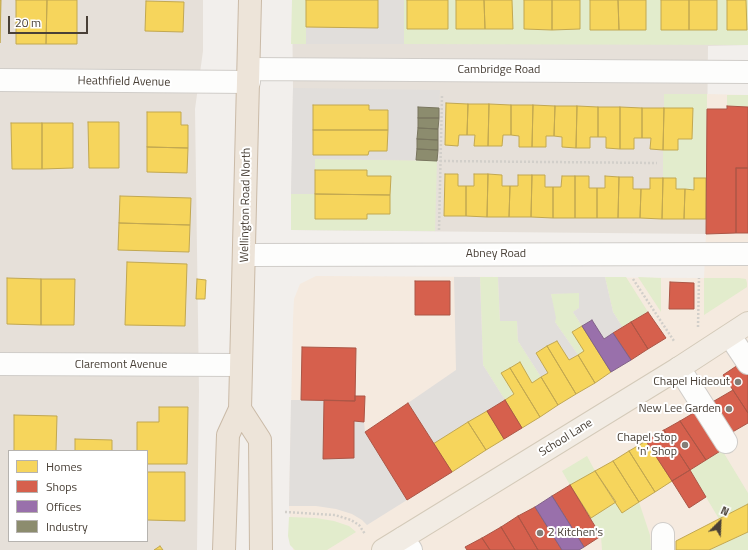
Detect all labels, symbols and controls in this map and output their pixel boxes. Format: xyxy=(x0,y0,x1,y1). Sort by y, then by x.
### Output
scale bar xyxy=(10,8,90,34)
text: 20 m xyxy=(15,13,41,32)
street label: Cambridge Road xyxy=(458,63,540,77)
street label: Heathfield Avenue xyxy=(78,74,170,90)
street label: Wellington Road North xyxy=(238,148,254,262)
street label: Abney Road xyxy=(466,247,526,261)
street label: Claremont Avenue xyxy=(75,358,167,372)
place label: Chapel Hideout xyxy=(653,375,730,389)
marker: Chapel Hideout xyxy=(733,377,743,387)
place label: New Lee Garden xyxy=(638,402,721,416)
marker: New Lee Garden xyxy=(724,404,734,414)
street label: School Lane xyxy=(537,416,595,460)
place label: Chapel Stop 'n' Shop xyxy=(617,431,677,459)
marker: Chapel Stop 'n' Shop xyxy=(680,440,690,450)
legend xyxy=(8,450,148,542)
text: Homes xyxy=(46,457,82,476)
text: Shops xyxy=(46,477,77,496)
text: Offices xyxy=(46,497,81,516)
north arrow xyxy=(700,502,740,542)
text: N xyxy=(718,502,732,520)
text: Industry xyxy=(46,517,88,536)
place label: 2 Kitchen's xyxy=(548,526,603,540)
marker: 2 Kitchen's xyxy=(535,528,545,538)

